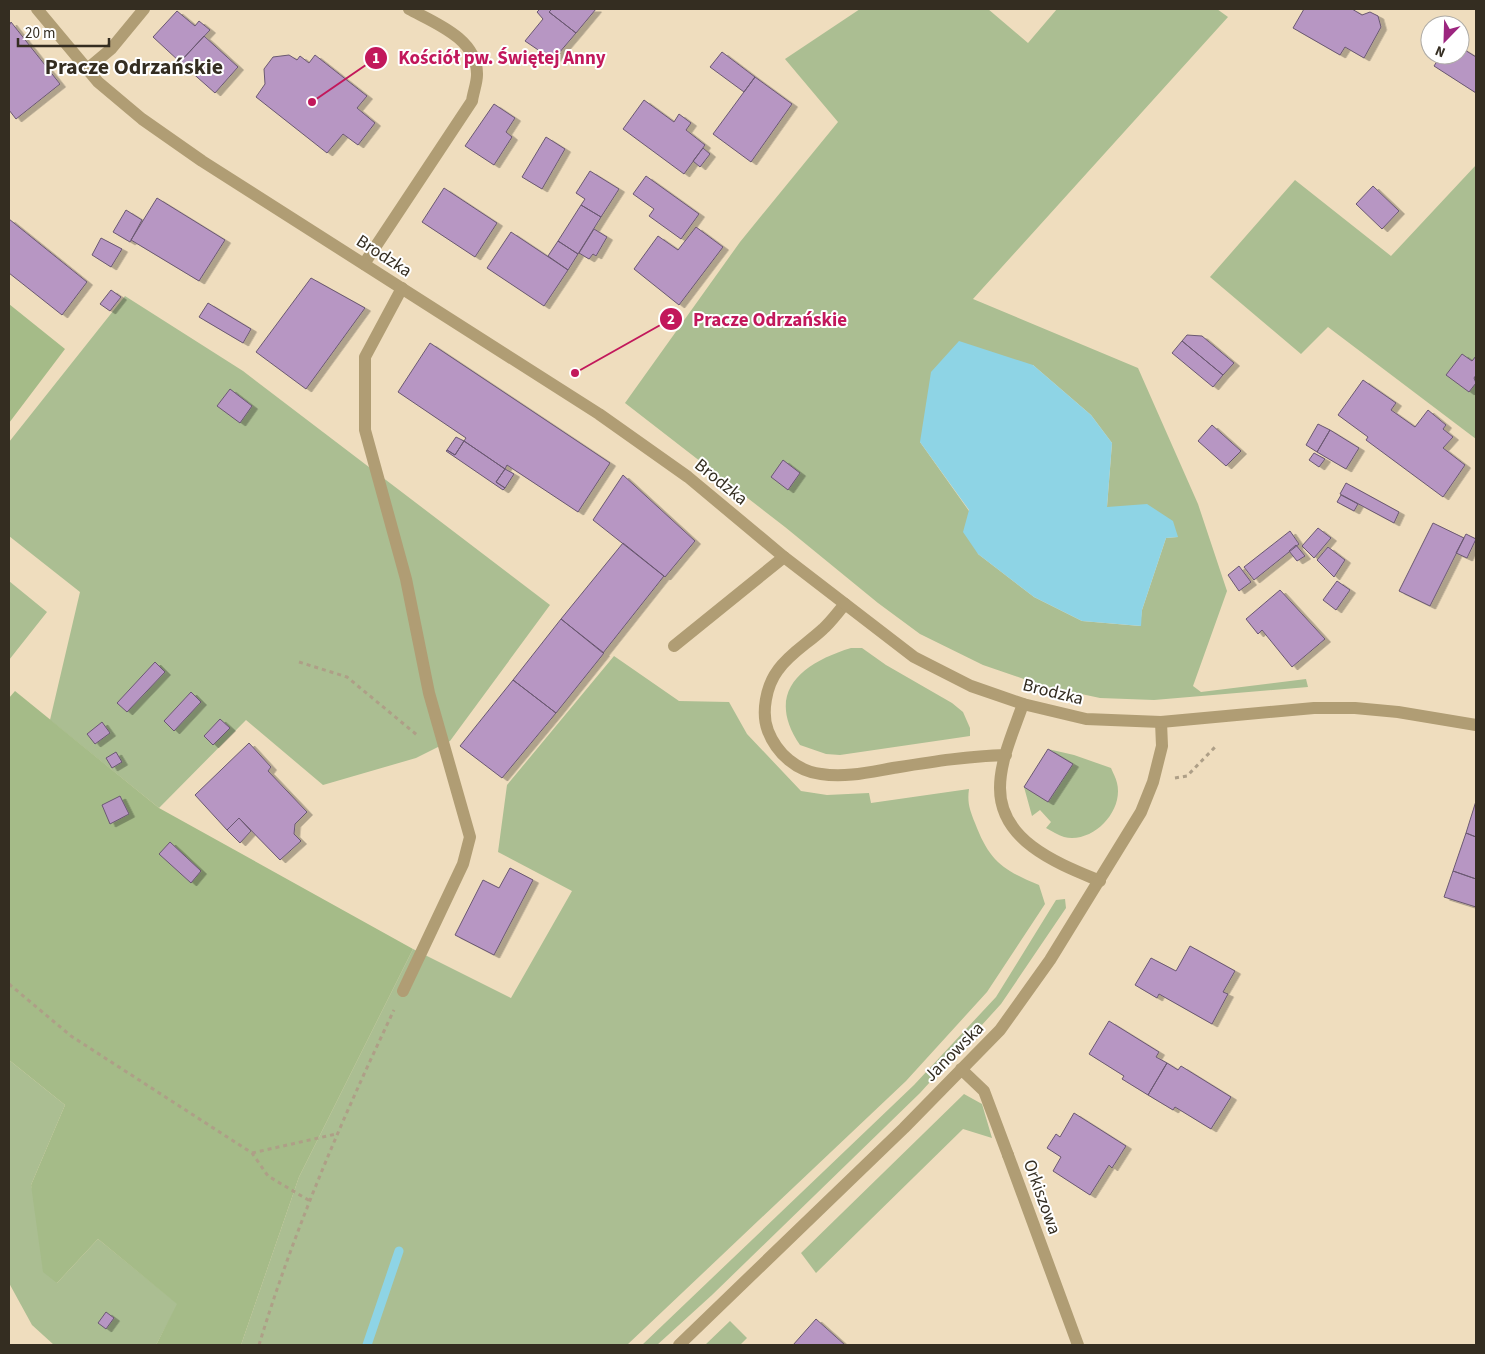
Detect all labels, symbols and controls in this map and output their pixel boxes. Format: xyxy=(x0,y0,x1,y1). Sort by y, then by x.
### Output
scale bar xyxy=(18,15,109,47)
north arrow xyxy=(1420,15,1470,65)
text: 20 m xyxy=(25,23,55,44)
text: N xyxy=(1432,40,1449,62)
callout: Kościół pw. Świętej Anny xyxy=(363,41,616,75)
text: Kościół pw. Świętej Anny xyxy=(398,45,606,72)
text: 1 xyxy=(372,48,380,69)
district label: Pracze Odrzańskie xyxy=(45,51,223,83)
street label: Brodzka xyxy=(351,229,417,283)
callout: Pracze Odrzańskie xyxy=(658,302,857,336)
text: Pracze Odrzańskie xyxy=(693,307,847,334)
text: 2 xyxy=(667,309,675,330)
street label: Brodzka xyxy=(689,453,753,511)
street label: Brodzka xyxy=(1020,672,1086,712)
street label: Janowska xyxy=(918,1016,990,1088)
street label: Orkiszowa xyxy=(1017,1156,1067,1238)

